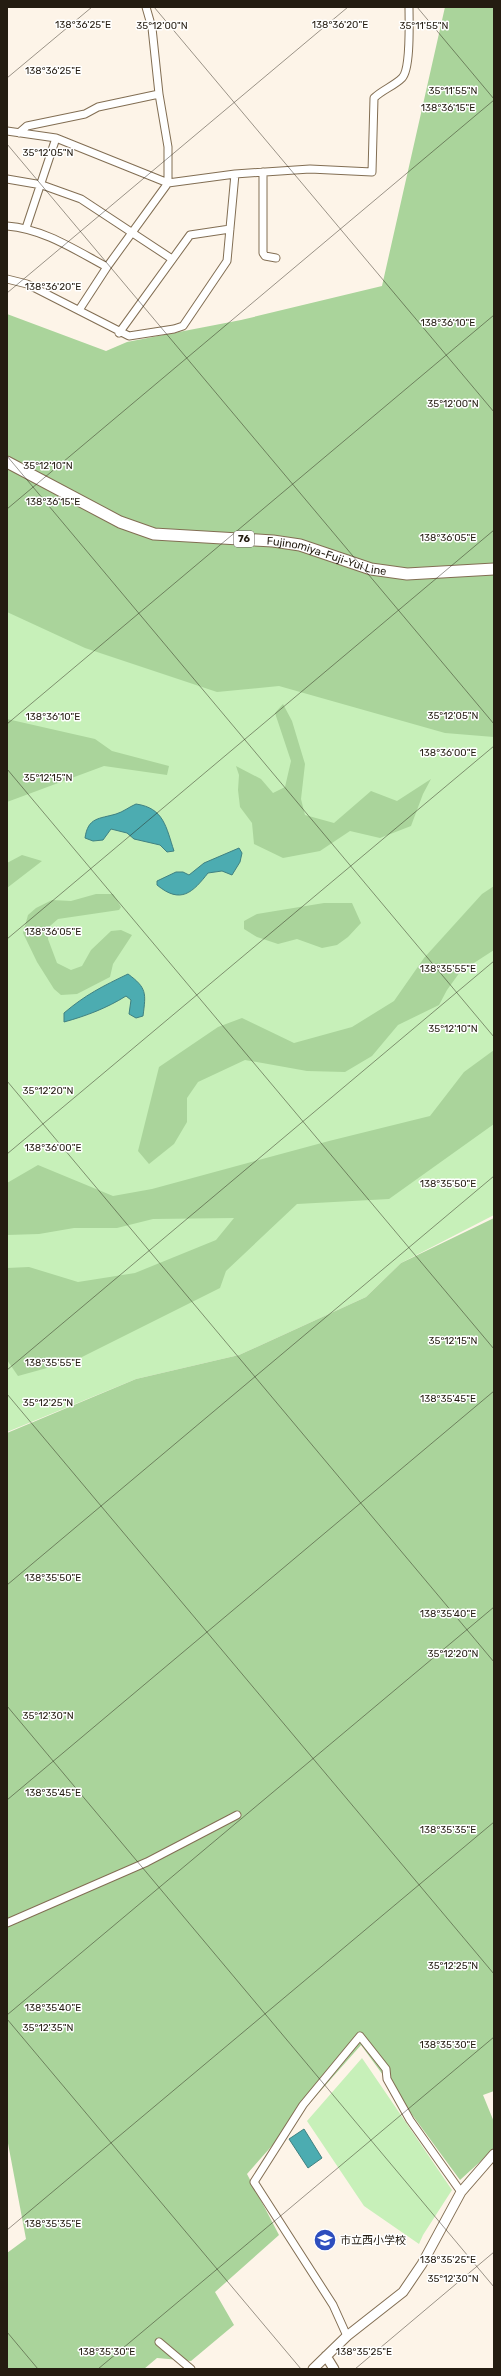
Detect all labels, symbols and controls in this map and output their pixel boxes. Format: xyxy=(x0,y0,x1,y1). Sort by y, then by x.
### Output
text: 138°36'25"E xyxy=(55,19,111,31)
text: 138°36'20"E xyxy=(312,19,368,31)
text: 35°12'00"N xyxy=(136,20,188,32)
text: 35°11'55"N xyxy=(399,20,449,32)
text: 138°36'25"E xyxy=(25,65,81,77)
text: 35°11'55"N xyxy=(428,85,478,97)
text: 138°36'15"E xyxy=(421,102,475,114)
text: 35°12'05"N xyxy=(22,147,74,159)
text: 138°36'20"E xyxy=(25,281,81,293)
text: 138°36'10"E xyxy=(421,317,475,329)
text: 35°12'00"N xyxy=(427,398,479,410)
text: 35°12'10"N xyxy=(23,460,73,472)
text: 138°36'15"E xyxy=(26,496,80,508)
road number: 76 xyxy=(234,531,254,547)
text: 138°36'05"E xyxy=(420,532,476,544)
street label: Fujinomiya-Fuji-Yui Line xyxy=(266,534,387,578)
text: 35°12'05"N xyxy=(427,710,479,722)
text: 138°36'10"E xyxy=(26,711,80,723)
text: 138°36'00"E xyxy=(420,747,476,759)
text: 35°12'15"N xyxy=(23,772,73,784)
text: 138°36'05"E xyxy=(25,926,81,938)
text: 138°35'55"E xyxy=(420,963,476,975)
text: 35°12'10"N xyxy=(428,1023,478,1035)
text: 35°12'20"N xyxy=(22,1085,74,1097)
text: 138°36'00"E xyxy=(25,1142,81,1154)
text: 138°35'50"E xyxy=(420,1178,476,1190)
text: 35°12'15"N xyxy=(428,1335,478,1347)
text: 138°35'55"E xyxy=(25,1357,81,1369)
text: 138°35'45"E xyxy=(420,1393,476,1405)
text: 35°12'25"N xyxy=(23,1397,73,1409)
text: 138°35'50"E xyxy=(25,1572,81,1584)
text: 138°35'40"E xyxy=(420,1608,476,1620)
text: 35°12'20"N xyxy=(427,1648,479,1660)
text: 35°12'30"N xyxy=(22,1710,74,1722)
text: 138°35'45"E xyxy=(25,1787,81,1799)
text: 138°35'35"E xyxy=(420,1824,476,1836)
text: 35°12'25"N xyxy=(428,1960,478,1972)
text: 138°35'40"E xyxy=(25,2002,81,2014)
text: 35°12'35"N xyxy=(23,2022,73,2034)
text: 138°35'30"E xyxy=(420,2039,476,2051)
text: 138°35'35"E xyxy=(25,2218,81,2230)
school or university icon: 市立西小学校 xyxy=(312,2227,338,2253)
place label: 市立西小学校 xyxy=(340,2234,406,2247)
text: 138°35'25"E xyxy=(420,2254,476,2266)
text: 35°12'30"N xyxy=(427,2273,479,2285)
text: 138°35'30"E xyxy=(79,2346,135,2358)
text: 138°35'25"E xyxy=(336,2346,392,2358)

